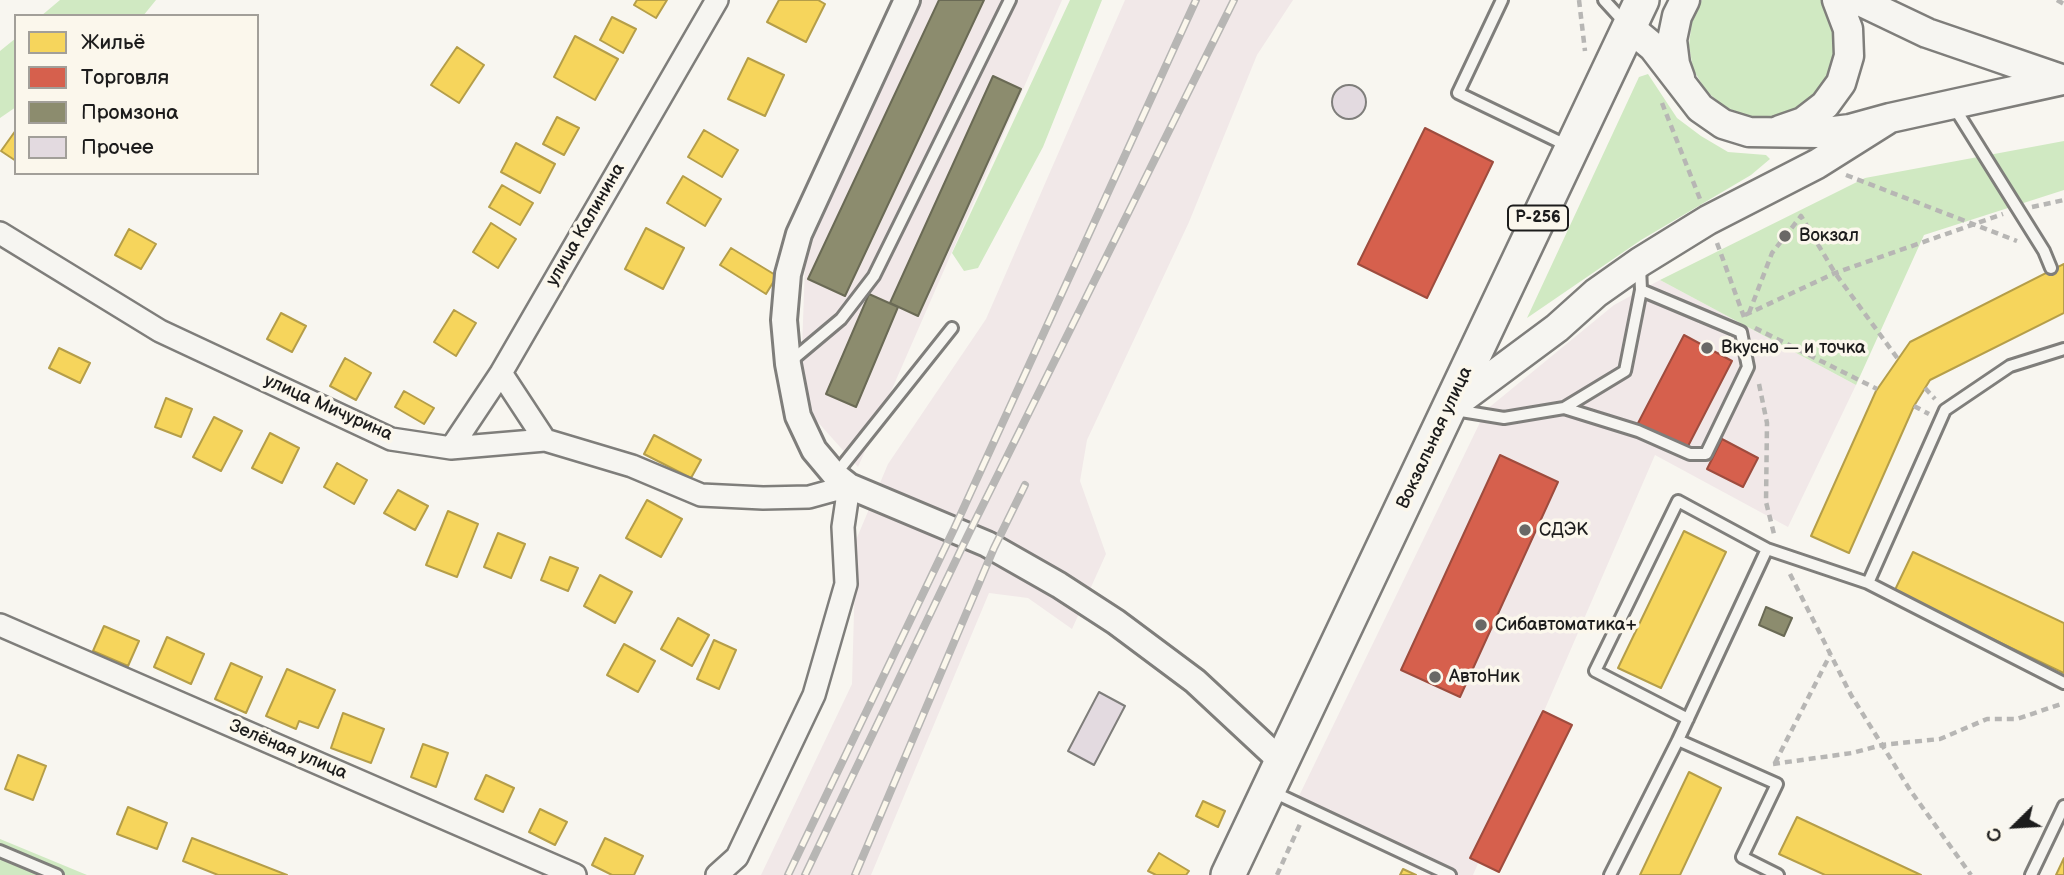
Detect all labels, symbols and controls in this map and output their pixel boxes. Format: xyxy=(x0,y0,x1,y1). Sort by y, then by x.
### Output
legend xyxy=(14,14,259,175)
text: Жильё xyxy=(81,30,145,55)
text: Торговля xyxy=(81,65,169,90)
text: Промзона xyxy=(81,100,179,125)
text: Прочее xyxy=(81,135,154,160)
street label: улица Калинина xyxy=(542,160,630,290)
road number: Р-256 xyxy=(1508,206,1568,230)
place label: Вокзал xyxy=(1799,225,1859,247)
marker: Вокзал xyxy=(1777,228,1793,244)
place label: Вкусно — и точка xyxy=(1721,337,1866,359)
marker: Вкусно — и точка xyxy=(1699,340,1715,356)
street label: Вокзальная улица xyxy=(1393,364,1477,512)
street label: улица Мичурина xyxy=(260,370,396,446)
place label: СДЭК xyxy=(1539,519,1588,541)
marker: СДЭК xyxy=(1517,522,1533,538)
place label: Сибавтоматика+ xyxy=(1495,614,1637,636)
marker: Сибавтоматика+ xyxy=(1473,617,1489,633)
place label: АвтоНик xyxy=(1449,666,1520,688)
marker: АвтоНик xyxy=(1427,669,1443,685)
street label: Зелёная улица xyxy=(226,715,350,785)
north arrow xyxy=(1980,791,2050,861)
text: С xyxy=(1982,824,2009,845)

